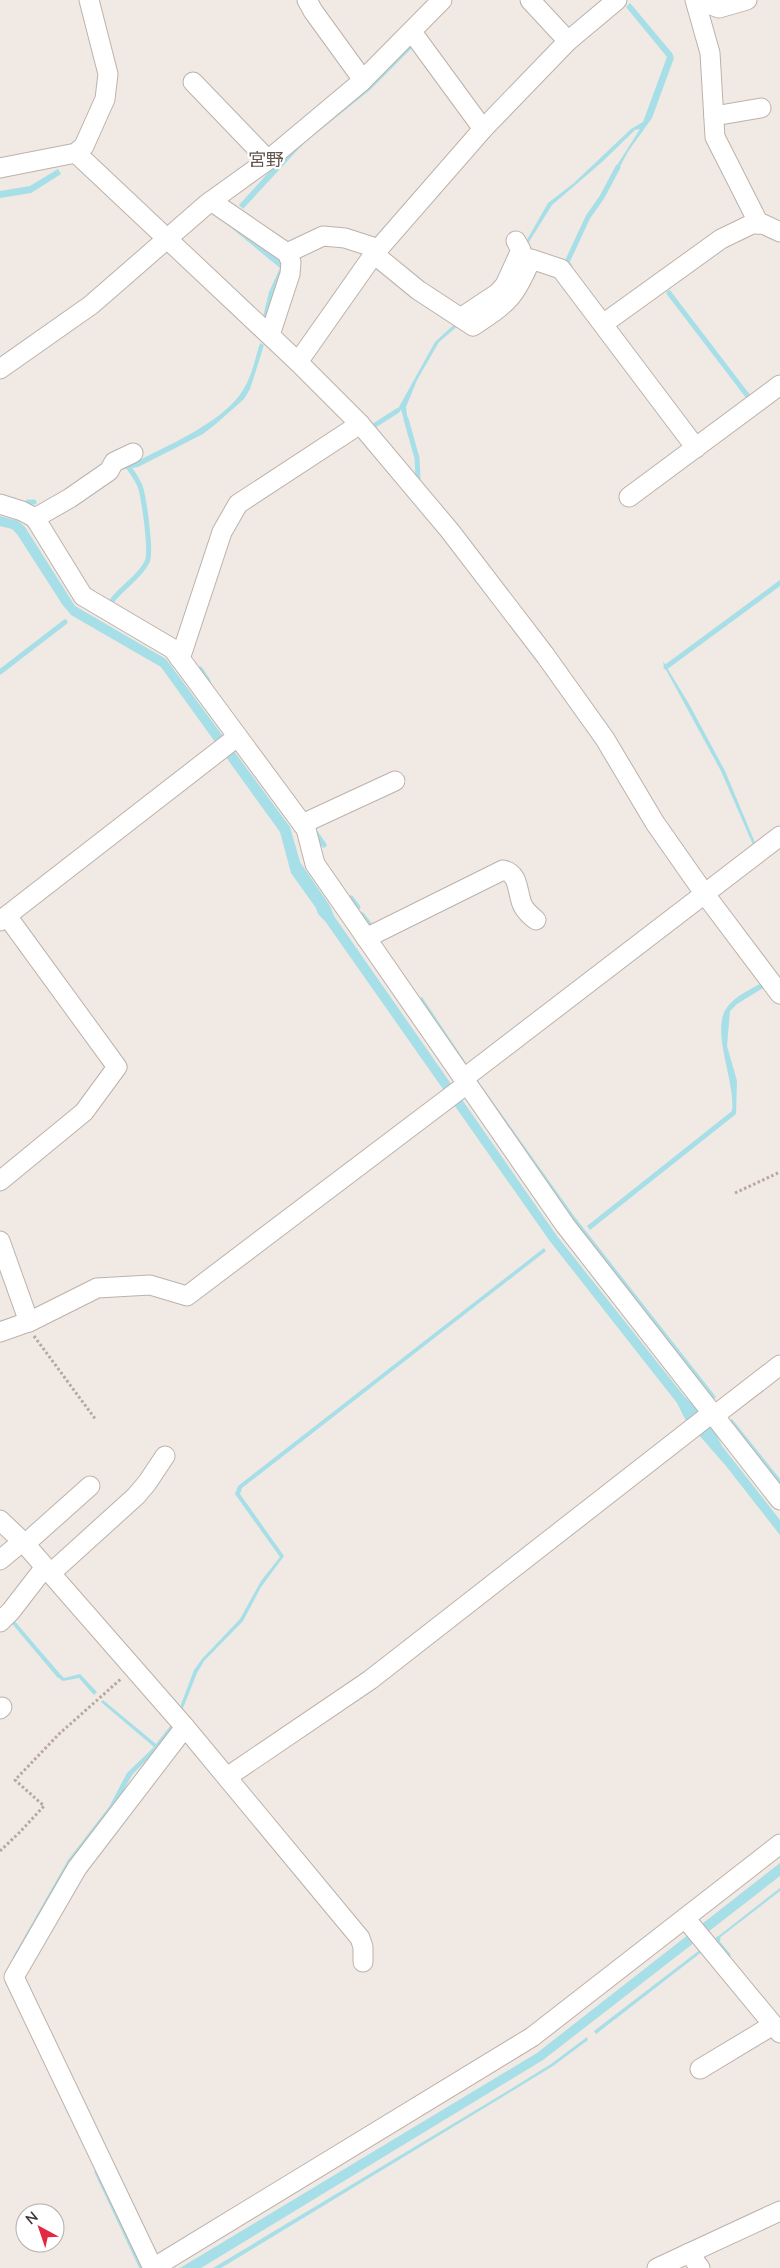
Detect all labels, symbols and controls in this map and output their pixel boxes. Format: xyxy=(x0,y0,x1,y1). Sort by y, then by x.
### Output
district label: 宮野 xyxy=(248,148,284,170)
north arrow xyxy=(15,2203,65,2253)
text: N xyxy=(22,2208,41,2228)

